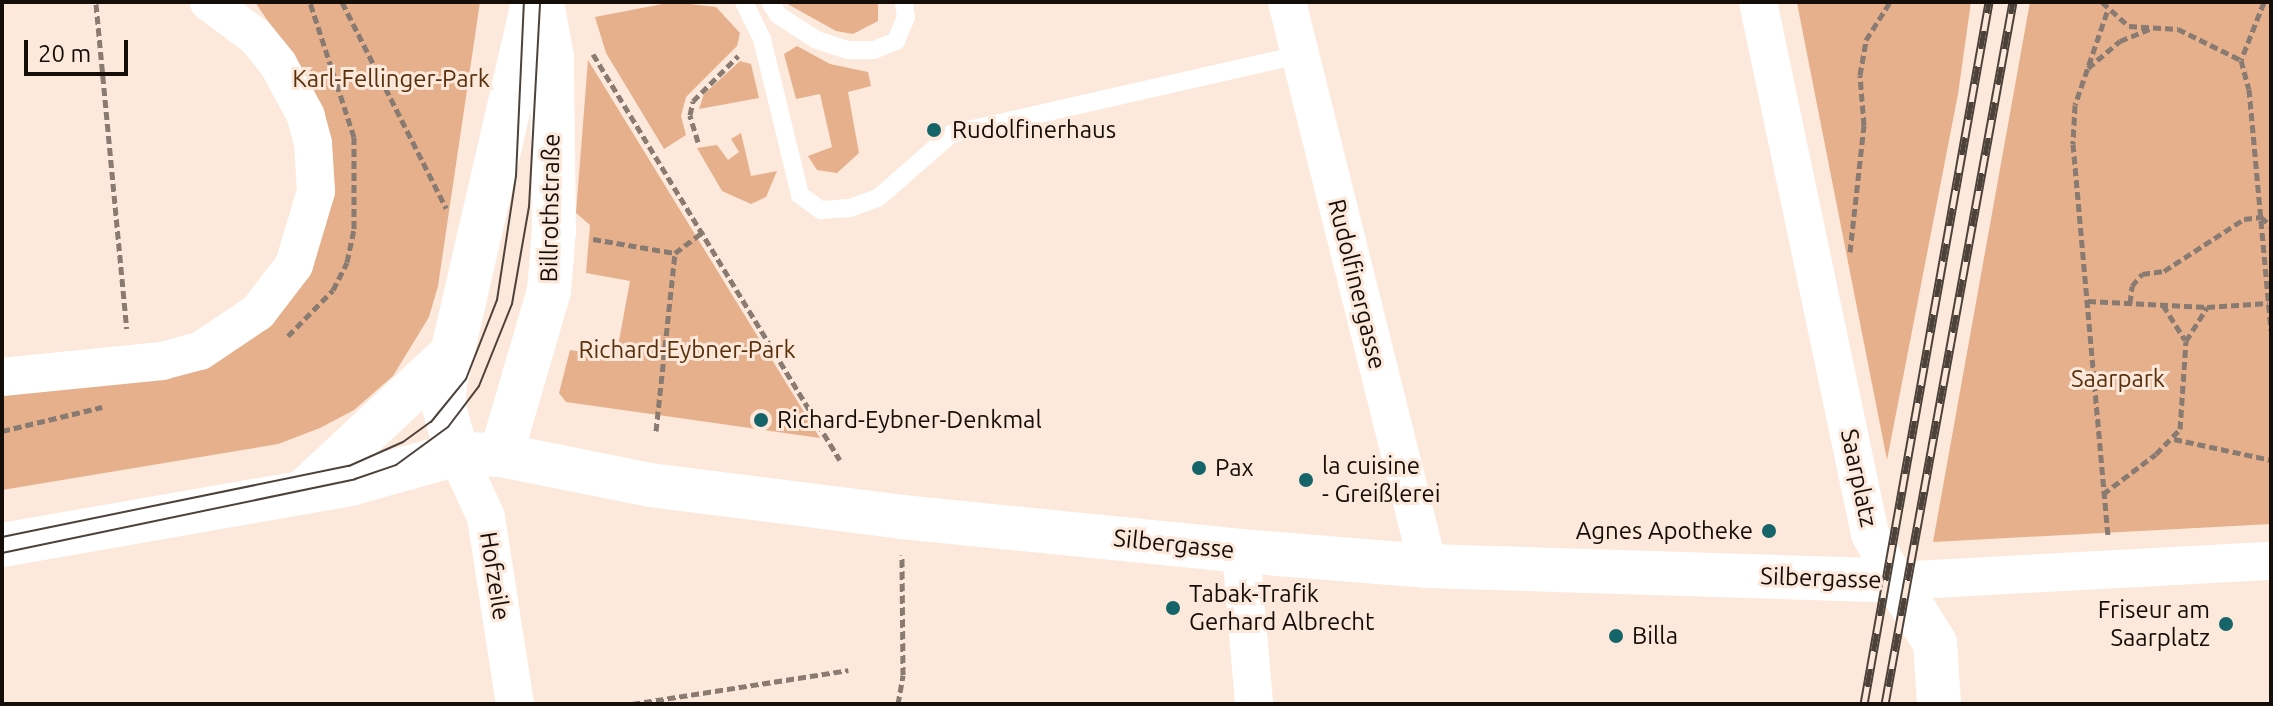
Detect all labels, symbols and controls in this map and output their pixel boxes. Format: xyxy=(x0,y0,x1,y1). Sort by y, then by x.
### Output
scale bar xyxy=(28,24,132,74)
text: 20 m xyxy=(38,40,91,67)
park label: Karl-Fellinger-Park xyxy=(292,65,490,93)
place label: Rudolfinerhaus xyxy=(952,116,1116,144)
marker: Rudolfinerhaus xyxy=(923,119,945,141)
street label: Billrothstraße xyxy=(534,133,566,283)
street label: Rudolfinergasse xyxy=(1322,196,1392,372)
park label: Richard-Eybner-Park xyxy=(578,336,796,364)
park label: Saarpark xyxy=(2071,365,2165,393)
place label: Richard-Eybner-Denkmal xyxy=(777,406,1042,434)
marker: Richard-Eybner-Denkmal xyxy=(752,411,770,429)
street label: Saarplatz xyxy=(1835,426,1883,530)
place label: la cuisine - Greißlerei xyxy=(1322,452,1441,508)
place label: Pax xyxy=(1215,454,1254,482)
marker: Pax xyxy=(1190,459,1208,477)
marker: la cuisine - Greißlerei xyxy=(1297,471,1315,489)
place label: Agnes Apotheke xyxy=(1576,517,1753,545)
marker: Agnes Apotheke xyxy=(1760,522,1778,540)
street label: Silbergasse xyxy=(1112,523,1236,565)
street label: Hofzeile xyxy=(474,530,516,622)
street label: Silbergasse xyxy=(1760,561,1882,595)
place label: Tabak-Trafik Gerhard Albrecht xyxy=(1189,580,1374,636)
place label: Friseur am Saarplatz xyxy=(2098,596,2210,652)
marker: Tabak-Trafik Gerhard Albrecht xyxy=(1164,599,1182,617)
marker: Friseur am Saarplatz xyxy=(2217,615,2235,633)
place label: Billa xyxy=(1632,622,1678,650)
marker: Billa xyxy=(1607,627,1625,645)

